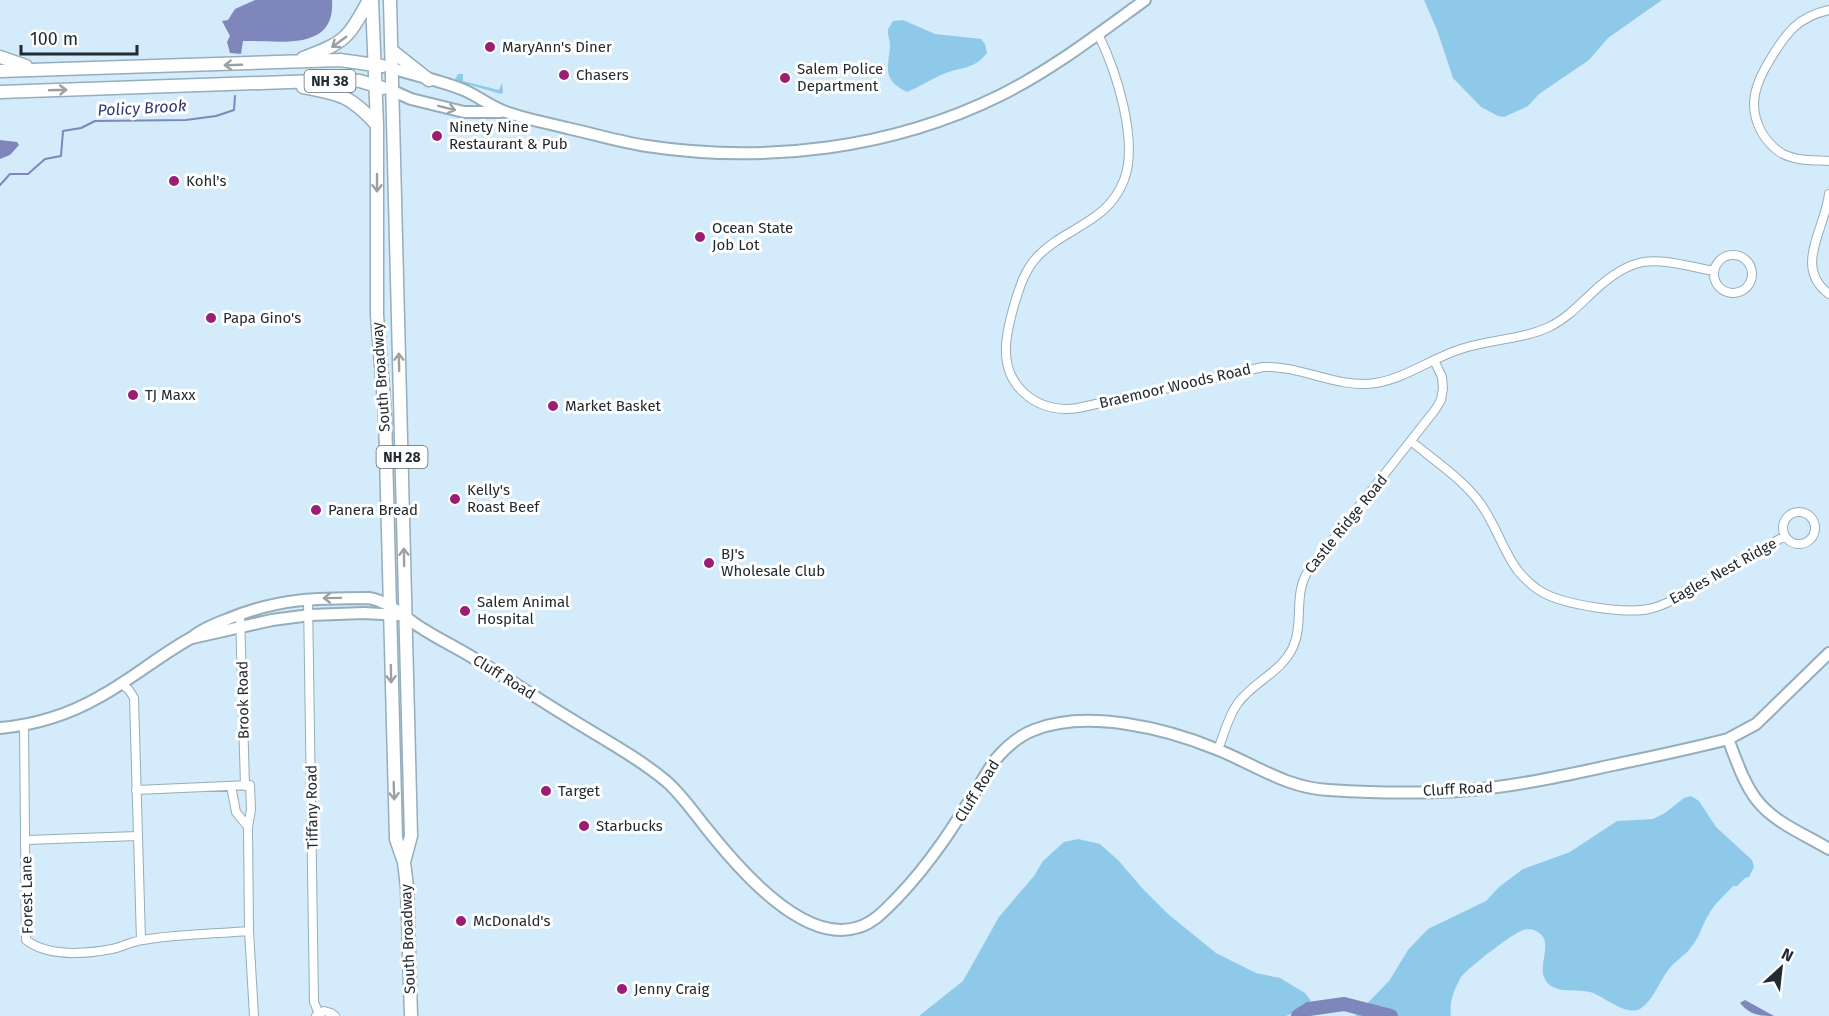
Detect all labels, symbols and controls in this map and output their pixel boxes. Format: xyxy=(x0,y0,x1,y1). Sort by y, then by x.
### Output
scale bar xyxy=(21,18,136,56)
text: 100 m xyxy=(30,28,78,50)
one-way arrow xyxy=(331,36,347,48)
place label: MaryAnn's Diner xyxy=(502,38,612,56)
marker: MaryAnn's Diner xyxy=(483,40,497,54)
one-way arrow xyxy=(223,59,243,70)
place label: Salem Police Department xyxy=(797,60,883,95)
place label: Chasers xyxy=(576,66,629,84)
marker: Chasers xyxy=(557,68,571,82)
road number: NH 38 xyxy=(304,70,356,92)
marker: Salem Police Department xyxy=(778,71,792,85)
one-way arrow xyxy=(48,85,68,96)
water label: Policy Brook xyxy=(97,96,187,120)
one-way arrow xyxy=(438,103,457,115)
place label: Ninety Nine Restaurant & Pub xyxy=(449,118,568,153)
marker: Ninety Nine Restaurant & Pub xyxy=(430,129,444,143)
place label: Kohl's xyxy=(186,172,227,190)
one-way arrow xyxy=(371,173,383,193)
marker: Kohl's xyxy=(167,174,181,188)
place label: Ocean State Job Lot xyxy=(712,219,793,254)
marker: Ocean State Job Lot xyxy=(693,230,707,244)
place label: Papa Gino's xyxy=(223,309,301,327)
marker: Papa Gino's xyxy=(204,311,218,325)
street label: South Broadway xyxy=(368,321,394,432)
one-way arrow xyxy=(394,353,405,373)
street label: Braemoor Woods Road xyxy=(1097,360,1253,412)
place label: TJ Maxx xyxy=(145,386,196,404)
marker: TJ Maxx xyxy=(126,388,140,402)
place label: Market Basket xyxy=(565,397,662,415)
marker: Market Basket xyxy=(546,399,560,413)
road number: NH 28 xyxy=(376,446,428,468)
street label: Castle Ridge Road xyxy=(1301,471,1391,577)
place label: Kelly's Roast Beef xyxy=(467,481,540,516)
marker: Kelly's Roast Beef xyxy=(448,492,462,506)
place label: Panera Bread xyxy=(328,501,418,519)
marker: Panera Bread xyxy=(309,503,323,517)
street label: Eagles Nest Ridge xyxy=(1666,534,1780,608)
place label: BJ's Wholesale Club xyxy=(721,545,825,580)
one-way arrow xyxy=(398,548,410,568)
marker: BJ's Wholesale Club xyxy=(702,556,716,570)
one-way arrow xyxy=(323,592,343,604)
place label: Salem Animal Hospital xyxy=(477,593,570,628)
marker: Salem Animal Hospital xyxy=(458,604,472,618)
street label: Cluff Road xyxy=(470,651,538,703)
street label: Brook Road xyxy=(233,661,253,739)
one-way arrow xyxy=(386,663,397,683)
street label: Cluff Road xyxy=(951,757,1003,825)
street label: Tiffany Road xyxy=(302,765,322,849)
street label: Cluff Road xyxy=(1423,778,1493,800)
one-way arrow xyxy=(389,780,400,800)
place label: Target xyxy=(558,782,600,800)
marker: Target xyxy=(539,784,553,798)
place label: Starbucks xyxy=(596,817,663,835)
marker: Starbucks xyxy=(577,819,591,833)
street label: Forest Lane xyxy=(17,856,37,934)
street label: South Broadway xyxy=(397,883,419,994)
place label: McDonald's xyxy=(473,912,551,930)
marker: McDonald's xyxy=(454,914,468,928)
north arrow xyxy=(1751,938,1811,998)
text: N xyxy=(1779,944,1797,966)
place label: Jenny Craig xyxy=(634,980,709,998)
marker: Jenny Craig xyxy=(615,982,629,996)

